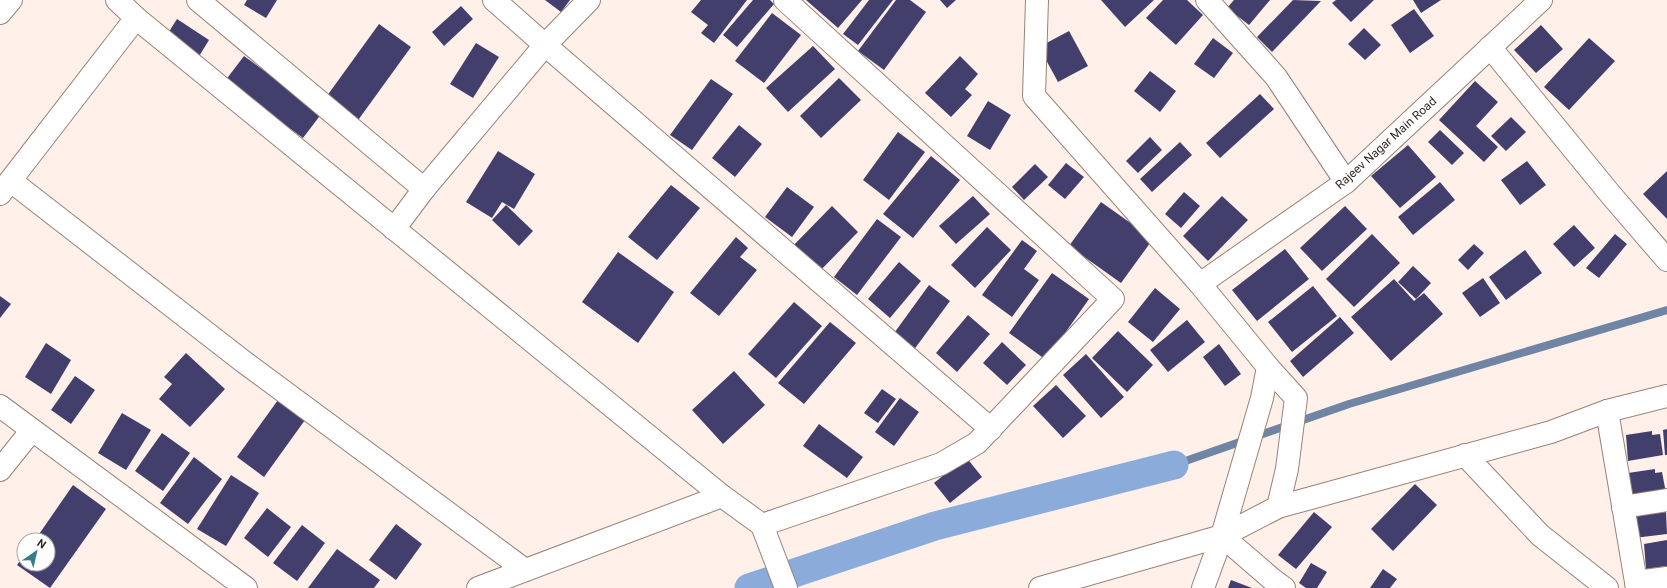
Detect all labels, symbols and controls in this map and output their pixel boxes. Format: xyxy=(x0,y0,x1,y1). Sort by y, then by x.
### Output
street label: Rajeev Nagar Main Road xyxy=(1333,94,1439,192)
north arrow xyxy=(16,532,56,572)
text: N xyxy=(34,537,48,552)

